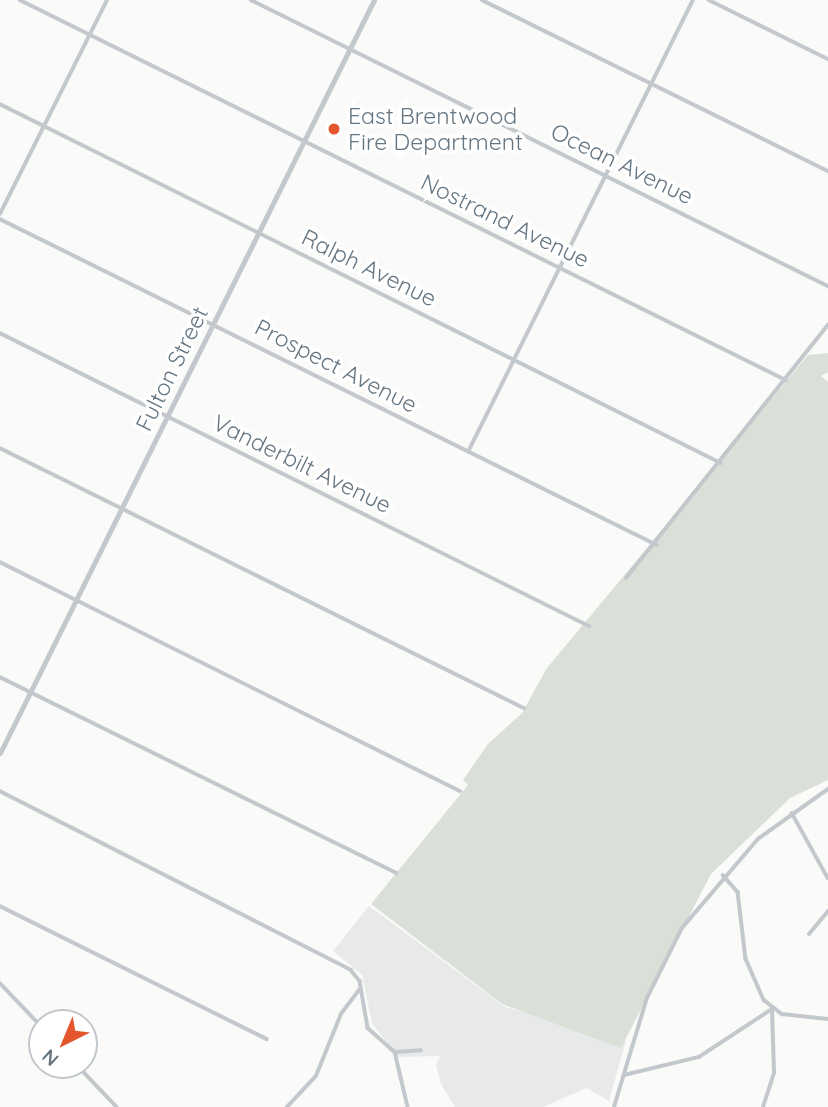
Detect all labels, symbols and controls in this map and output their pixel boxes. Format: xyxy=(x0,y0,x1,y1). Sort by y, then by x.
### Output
place label: East Brentwood Fire Department xyxy=(348,102,523,156)
street label: Ocean Avenue xyxy=(546,118,698,210)
marker: East Brentwood Fire Department xyxy=(326,121,342,137)
street label: Nostrand Avenue xyxy=(416,168,594,274)
street label: Ralph Avenue xyxy=(297,223,441,313)
street label: Fulton Street xyxy=(130,302,214,436)
street label: Prospect Avenue xyxy=(250,313,422,419)
street label: Vanderbilt Avenue xyxy=(208,409,396,519)
north arrow xyxy=(28,1009,98,1079)
text: N xyxy=(37,1044,63,1071)

